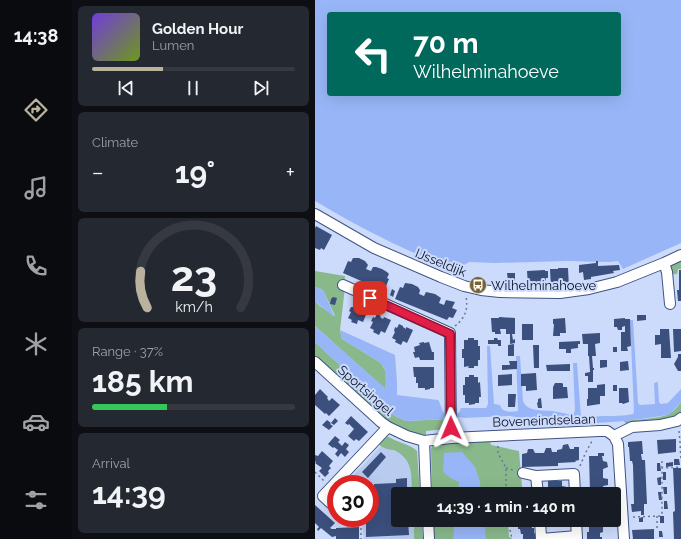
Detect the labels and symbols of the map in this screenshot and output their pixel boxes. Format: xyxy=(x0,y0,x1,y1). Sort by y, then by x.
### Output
street label: IJsseldijk xyxy=(413,245,469,280)
bus stop icon: Wilhelminahoeve xyxy=(468,275,488,295)
place label: Wilhelminahoeve xyxy=(491,278,597,293)
pin xyxy=(353,281,387,315)
street label: Sportsingel xyxy=(335,362,397,419)
position arrow xyxy=(430,407,472,449)
street label: Boveneindselaan xyxy=(492,411,596,430)
speed limit sign: 30 xyxy=(327,475,379,527)

